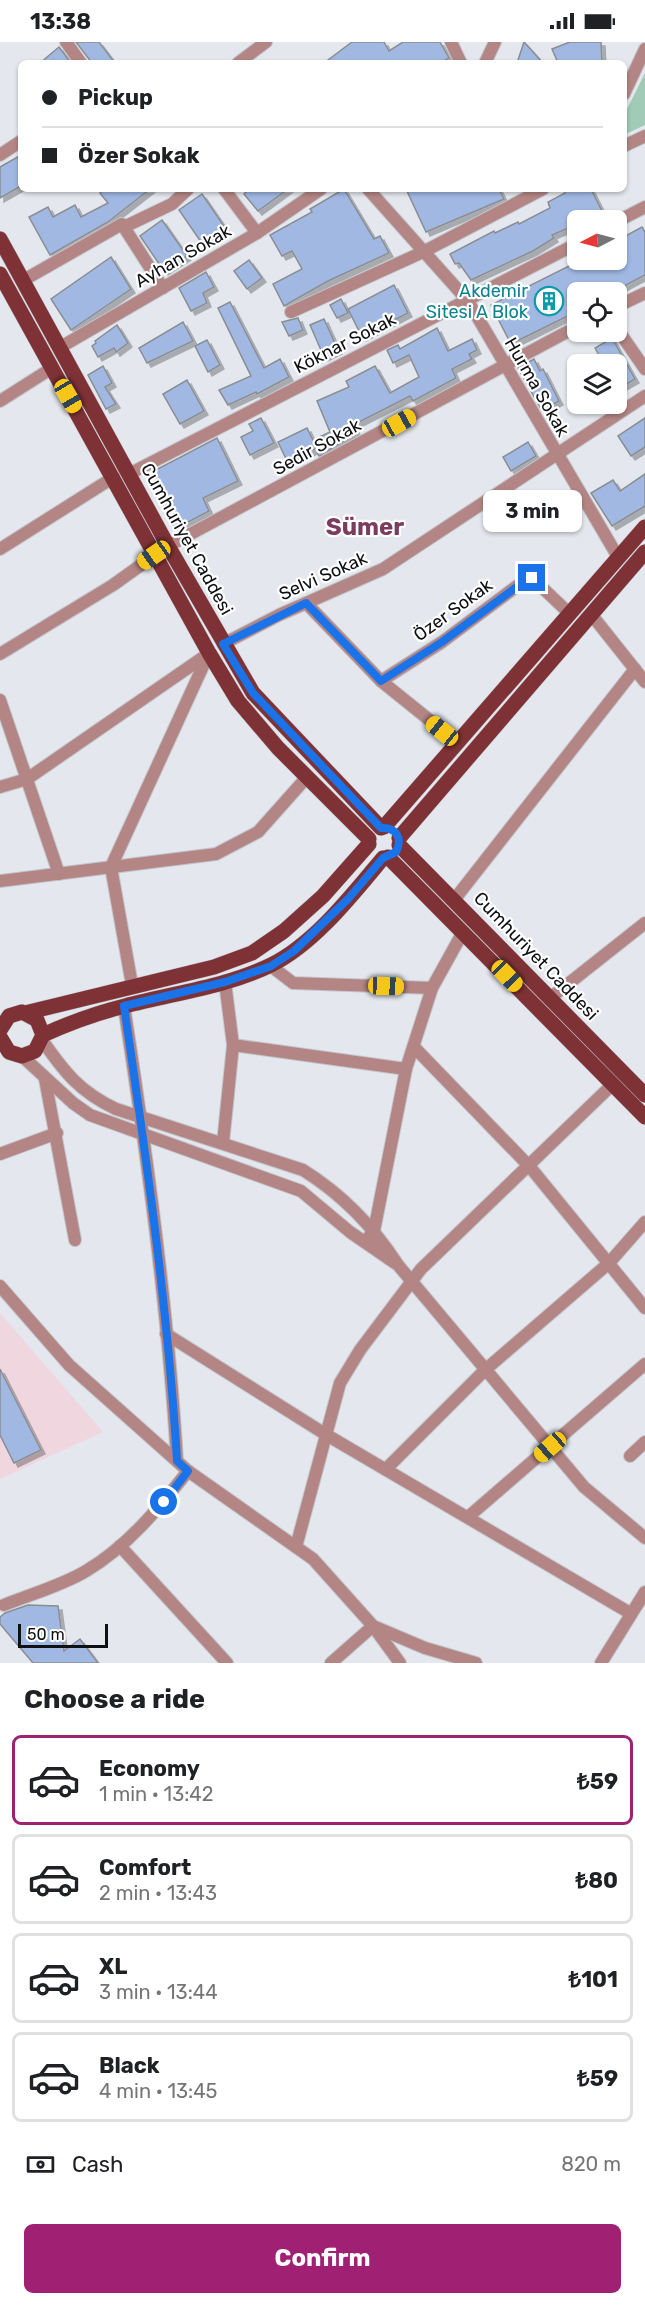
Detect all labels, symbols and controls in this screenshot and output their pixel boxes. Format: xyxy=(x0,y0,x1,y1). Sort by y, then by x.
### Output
text: 13:38 xyxy=(30,8,91,35)
text: Pickup xyxy=(78,84,153,111)
text: Özer Sokak xyxy=(78,142,200,169)
north arrow xyxy=(567,210,627,270)
map controls xyxy=(567,210,627,414)
street label: Ayhan Sokak xyxy=(131,219,236,292)
place label: Akdemir Sitesi A Blok xyxy=(426,280,529,323)
button: locate xyxy=(567,282,627,342)
building icon: Akdemir Sitesi A Blok xyxy=(533,285,565,317)
street label: Köknar Sokak xyxy=(290,308,400,378)
street label: Hurma Sokak xyxy=(500,334,575,441)
button: layers xyxy=(567,354,627,414)
car xyxy=(51,376,85,416)
car xyxy=(379,406,419,440)
street label: Sedir Sokak xyxy=(269,414,365,480)
street label: Cumhuriyet Caddesi xyxy=(136,459,238,619)
callout: 3 min xyxy=(482,491,582,533)
text: 3 min xyxy=(505,499,560,523)
district label: Sümer xyxy=(326,513,404,541)
car xyxy=(134,537,174,573)
street label: Selvi Sokak xyxy=(275,546,371,605)
route end xyxy=(518,564,545,591)
street label: Özer Sokak xyxy=(409,574,497,646)
car xyxy=(422,713,462,749)
street label: Cumhuriyet Caddesi xyxy=(469,887,603,1025)
car xyxy=(488,957,526,995)
car xyxy=(368,976,404,996)
car xyxy=(531,1428,569,1466)
route start xyxy=(150,1488,177,1515)
scale bar xyxy=(18,1621,108,1648)
text: 50 m xyxy=(27,1625,65,1644)
text: Choose a ride xyxy=(24,1683,205,1715)
icon: car xyxy=(27,1753,81,1807)
text: Economy xyxy=(99,1755,200,1782)
text: ₺59 xyxy=(577,1768,618,1795)
text: 1 min · 13:42 xyxy=(99,1782,213,1806)
icon: car xyxy=(27,1852,81,1906)
text: Comfort xyxy=(99,1854,191,1881)
text: ₺80 xyxy=(576,1867,618,1894)
text: 2 min · 13:43 xyxy=(99,1881,217,1905)
icon: car xyxy=(27,1951,81,2005)
text: XL xyxy=(99,1953,127,1980)
text: ₺101 xyxy=(569,1966,618,1993)
text: 3 min · 13:44 xyxy=(99,1980,218,2004)
icon: car xyxy=(27,2050,81,2104)
text: Black xyxy=(99,2052,160,2079)
text: ₺59 xyxy=(577,2065,618,2092)
text: 4 min · 13:45 xyxy=(99,2079,217,2103)
icon: cash xyxy=(24,2148,57,2181)
text: Cash xyxy=(72,2151,123,2178)
text: 820 m xyxy=(561,2152,621,2176)
button: Confirm xyxy=(24,2224,621,2293)

